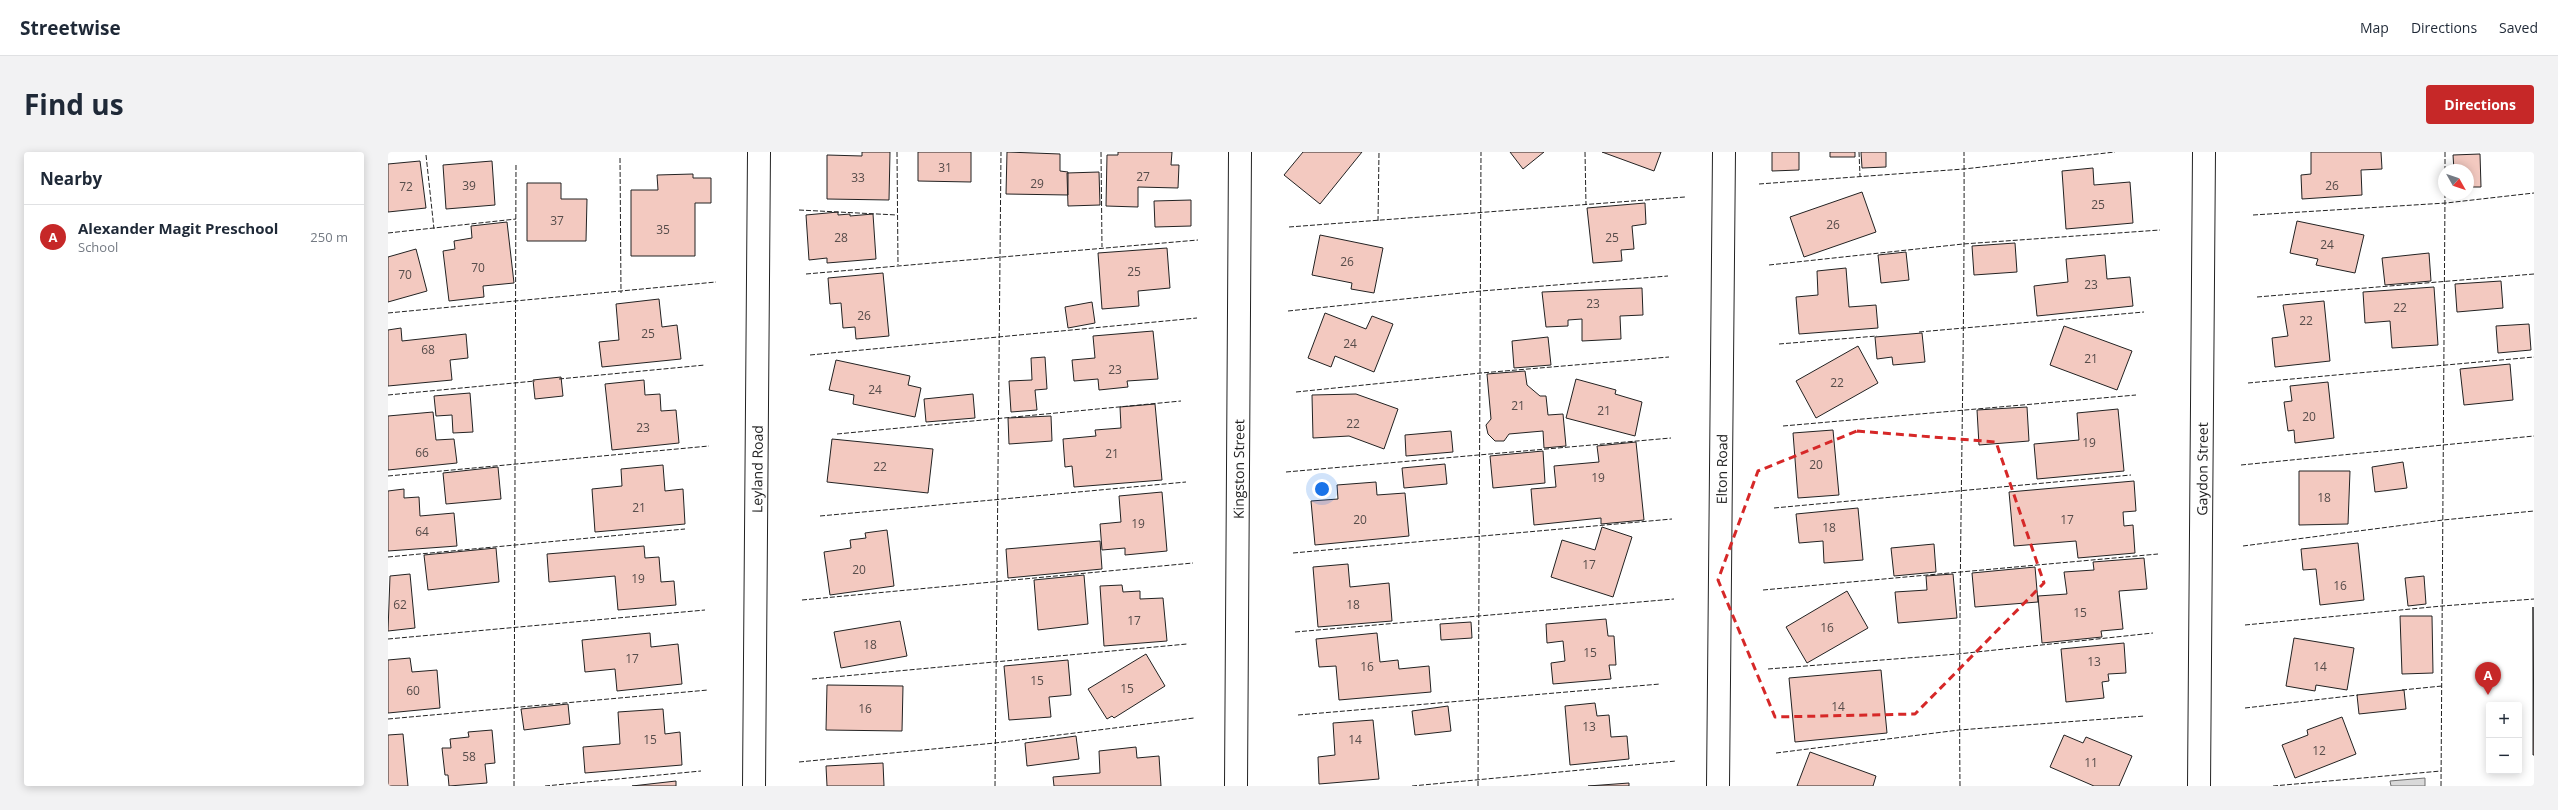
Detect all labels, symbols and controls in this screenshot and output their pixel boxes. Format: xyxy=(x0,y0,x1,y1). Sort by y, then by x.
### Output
text: Streetwise xyxy=(20,15,121,41)
text: Map xyxy=(2360,18,2389,37)
text: Directions xyxy=(2411,18,2477,37)
text: Saved xyxy=(2499,18,2538,37)
text: Find us xyxy=(24,85,124,123)
button: Directions xyxy=(2426,85,2534,124)
house number: 31 xyxy=(938,159,952,176)
north arrow xyxy=(2438,164,2474,200)
text: Nearby xyxy=(40,167,102,190)
house number: 27 xyxy=(1136,168,1150,185)
house number: 33 xyxy=(851,169,865,186)
house number: 29 xyxy=(1030,175,1044,192)
house number: 39 xyxy=(462,177,476,194)
house number: 26 xyxy=(2325,177,2339,194)
house number: 72 xyxy=(399,178,413,195)
house number: 25 xyxy=(2091,196,2105,213)
house number: 37 xyxy=(550,212,564,229)
house number: 26 xyxy=(1826,216,1840,233)
text: Alexander Magit Preschool xyxy=(78,218,278,238)
house number: 35 xyxy=(656,221,670,238)
text: A xyxy=(49,228,57,246)
text: 250 m xyxy=(310,228,348,246)
house number: 28 xyxy=(834,229,848,246)
house number: 25 xyxy=(1605,229,1619,246)
house number: 24 xyxy=(2320,236,2334,253)
text: School xyxy=(78,238,118,256)
house number: 26 xyxy=(1340,253,1354,270)
house number: 70 xyxy=(471,259,485,276)
house number: 25 xyxy=(1127,263,1141,280)
house number: 70 xyxy=(398,266,412,283)
house number: 23 xyxy=(2084,276,2098,293)
house number: 23 xyxy=(1586,295,1600,312)
house number: 22 xyxy=(2393,299,2407,316)
house number: 26 xyxy=(857,307,871,324)
house number: 22 xyxy=(2299,312,2313,329)
house number: 25 xyxy=(641,325,655,342)
house number: 24 xyxy=(1343,335,1357,352)
house number: 68 xyxy=(421,341,435,358)
house number: 21 xyxy=(2084,350,2098,367)
house number: 23 xyxy=(1108,361,1122,378)
house number: 22 xyxy=(1830,374,1844,391)
house number: 24 xyxy=(868,381,882,398)
house number: 21 xyxy=(1511,397,1525,414)
house number: 21 xyxy=(1597,402,1611,419)
house number: 20 xyxy=(2302,408,2316,425)
house number: 22 xyxy=(1346,415,1360,432)
house number: 23 xyxy=(636,419,650,436)
street label: Kingston Street xyxy=(1228,419,1248,519)
street label: Gaydon Street xyxy=(2192,422,2211,516)
street label: Leyland Road xyxy=(747,425,766,513)
street label: Elton Road xyxy=(1711,434,1731,504)
house number: 19 xyxy=(2082,434,2096,451)
house number: 66 xyxy=(415,444,429,461)
house number: 21 xyxy=(1105,445,1119,462)
house number: 20 xyxy=(1809,456,1823,473)
house number: 22 xyxy=(873,458,887,475)
house number: 19 xyxy=(1591,469,1605,486)
your location xyxy=(1312,479,1332,499)
house number: 18 xyxy=(2317,489,2331,506)
house number: 21 xyxy=(632,499,646,516)
house number: 20 xyxy=(1353,511,1367,528)
house number: 17 xyxy=(2060,511,2074,528)
house number: 19 xyxy=(1131,515,1145,532)
house number: 18 xyxy=(1822,519,1836,536)
house number: 64 xyxy=(415,523,429,540)
house number: 17 xyxy=(1582,556,1596,573)
house number: 20 xyxy=(852,561,866,578)
house number: 19 xyxy=(631,570,645,587)
house number: 16 xyxy=(2333,577,2347,594)
house number: 62 xyxy=(393,596,407,613)
house number: 18 xyxy=(1346,596,1360,613)
house number: 15 xyxy=(2073,604,2087,621)
house number: 17 xyxy=(1127,612,1141,629)
house number: 16 xyxy=(1820,619,1834,636)
house number: 18 xyxy=(863,636,877,653)
house number: 15 xyxy=(1583,644,1597,661)
house number: 17 xyxy=(625,650,639,667)
house number: 13 xyxy=(2087,653,2101,670)
house number: 16 xyxy=(1360,658,1374,675)
house number: 14 xyxy=(2313,658,2327,675)
pin: A xyxy=(2475,662,2501,695)
house number: 15 xyxy=(1030,672,1044,689)
house number: 15 xyxy=(1120,680,1134,697)
house number: 60 xyxy=(406,682,420,699)
house number: 14 xyxy=(1831,698,1845,715)
house number: 16 xyxy=(858,700,872,717)
map controls xyxy=(2486,702,2522,774)
button: + xyxy=(2486,702,2522,738)
house number: 13 xyxy=(1582,718,1596,735)
house number: 15 xyxy=(643,731,657,748)
house number: 14 xyxy=(1348,731,1362,748)
button: − xyxy=(2486,738,2522,774)
house number: 12 xyxy=(2312,742,2326,759)
house number: 58 xyxy=(462,748,476,765)
house number: 11 xyxy=(2084,754,2098,771)

